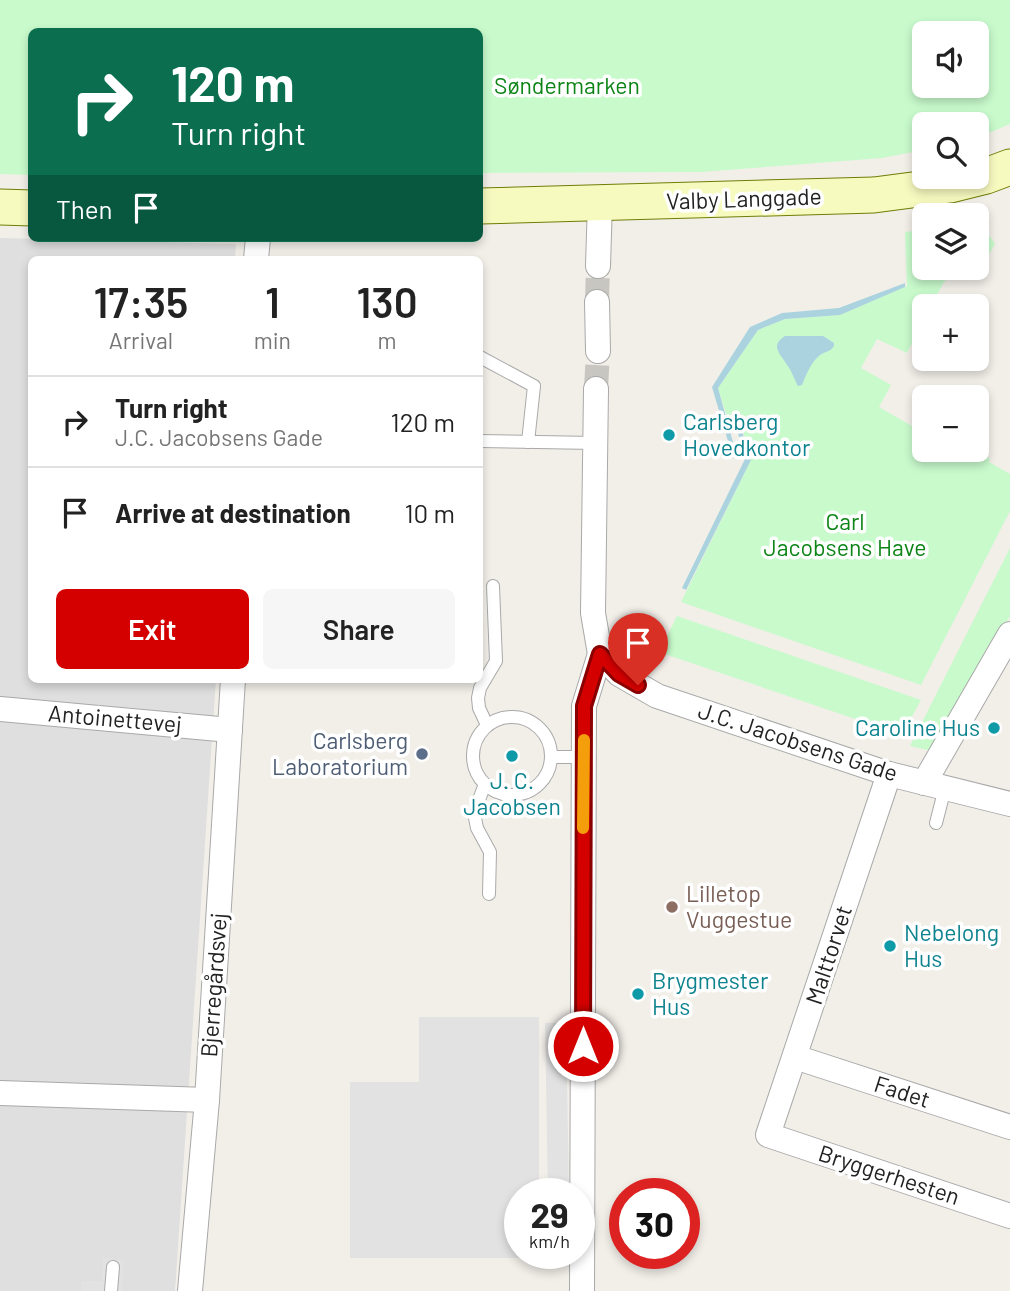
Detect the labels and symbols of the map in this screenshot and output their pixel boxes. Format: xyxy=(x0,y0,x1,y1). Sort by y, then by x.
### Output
park label: Søndermarken xyxy=(494,71,640,99)
street label: Valby Langgade xyxy=(666,181,822,215)
place label: Carlsberg Hovedkontor xyxy=(683,407,811,461)
marker: Carlsberg Hovedkontor xyxy=(661,427,677,443)
park label: Carl Jacobsens Have xyxy=(764,507,926,561)
pin xyxy=(608,613,668,685)
street label: J.C. Jacobsens Gade xyxy=(695,696,902,787)
street label: Antoinettevej xyxy=(47,698,183,738)
place label: Caroline Hus xyxy=(855,713,980,741)
marker: Caroline Hus xyxy=(986,720,1002,736)
place label: Carlsberg Laboratorium xyxy=(272,726,408,780)
marker: Carlsberg Laboratorium xyxy=(414,746,430,762)
marker: J. C. Jacobsen xyxy=(504,748,520,764)
place label: J. C. Jacobsen xyxy=(463,766,561,820)
place label: Lilletop Vuggestue xyxy=(686,879,792,933)
marker: Lilletop Vuggestue xyxy=(664,899,680,915)
street label: Malttorvet xyxy=(799,902,857,1008)
street label: Bjerregårdsvej xyxy=(194,912,232,1058)
place label: Nebelong Hus xyxy=(904,918,999,972)
marker: Nebelong Hus xyxy=(882,938,898,954)
place label: Brygmester Hus xyxy=(652,966,769,1020)
marker: Brygmester Hus xyxy=(630,986,646,1002)
position arrow xyxy=(546,1009,620,1083)
street label: Fadet xyxy=(871,1069,934,1113)
street label: Bryggerhesten xyxy=(815,1138,963,1210)
speed limit sign: 30 xyxy=(609,1178,700,1269)

